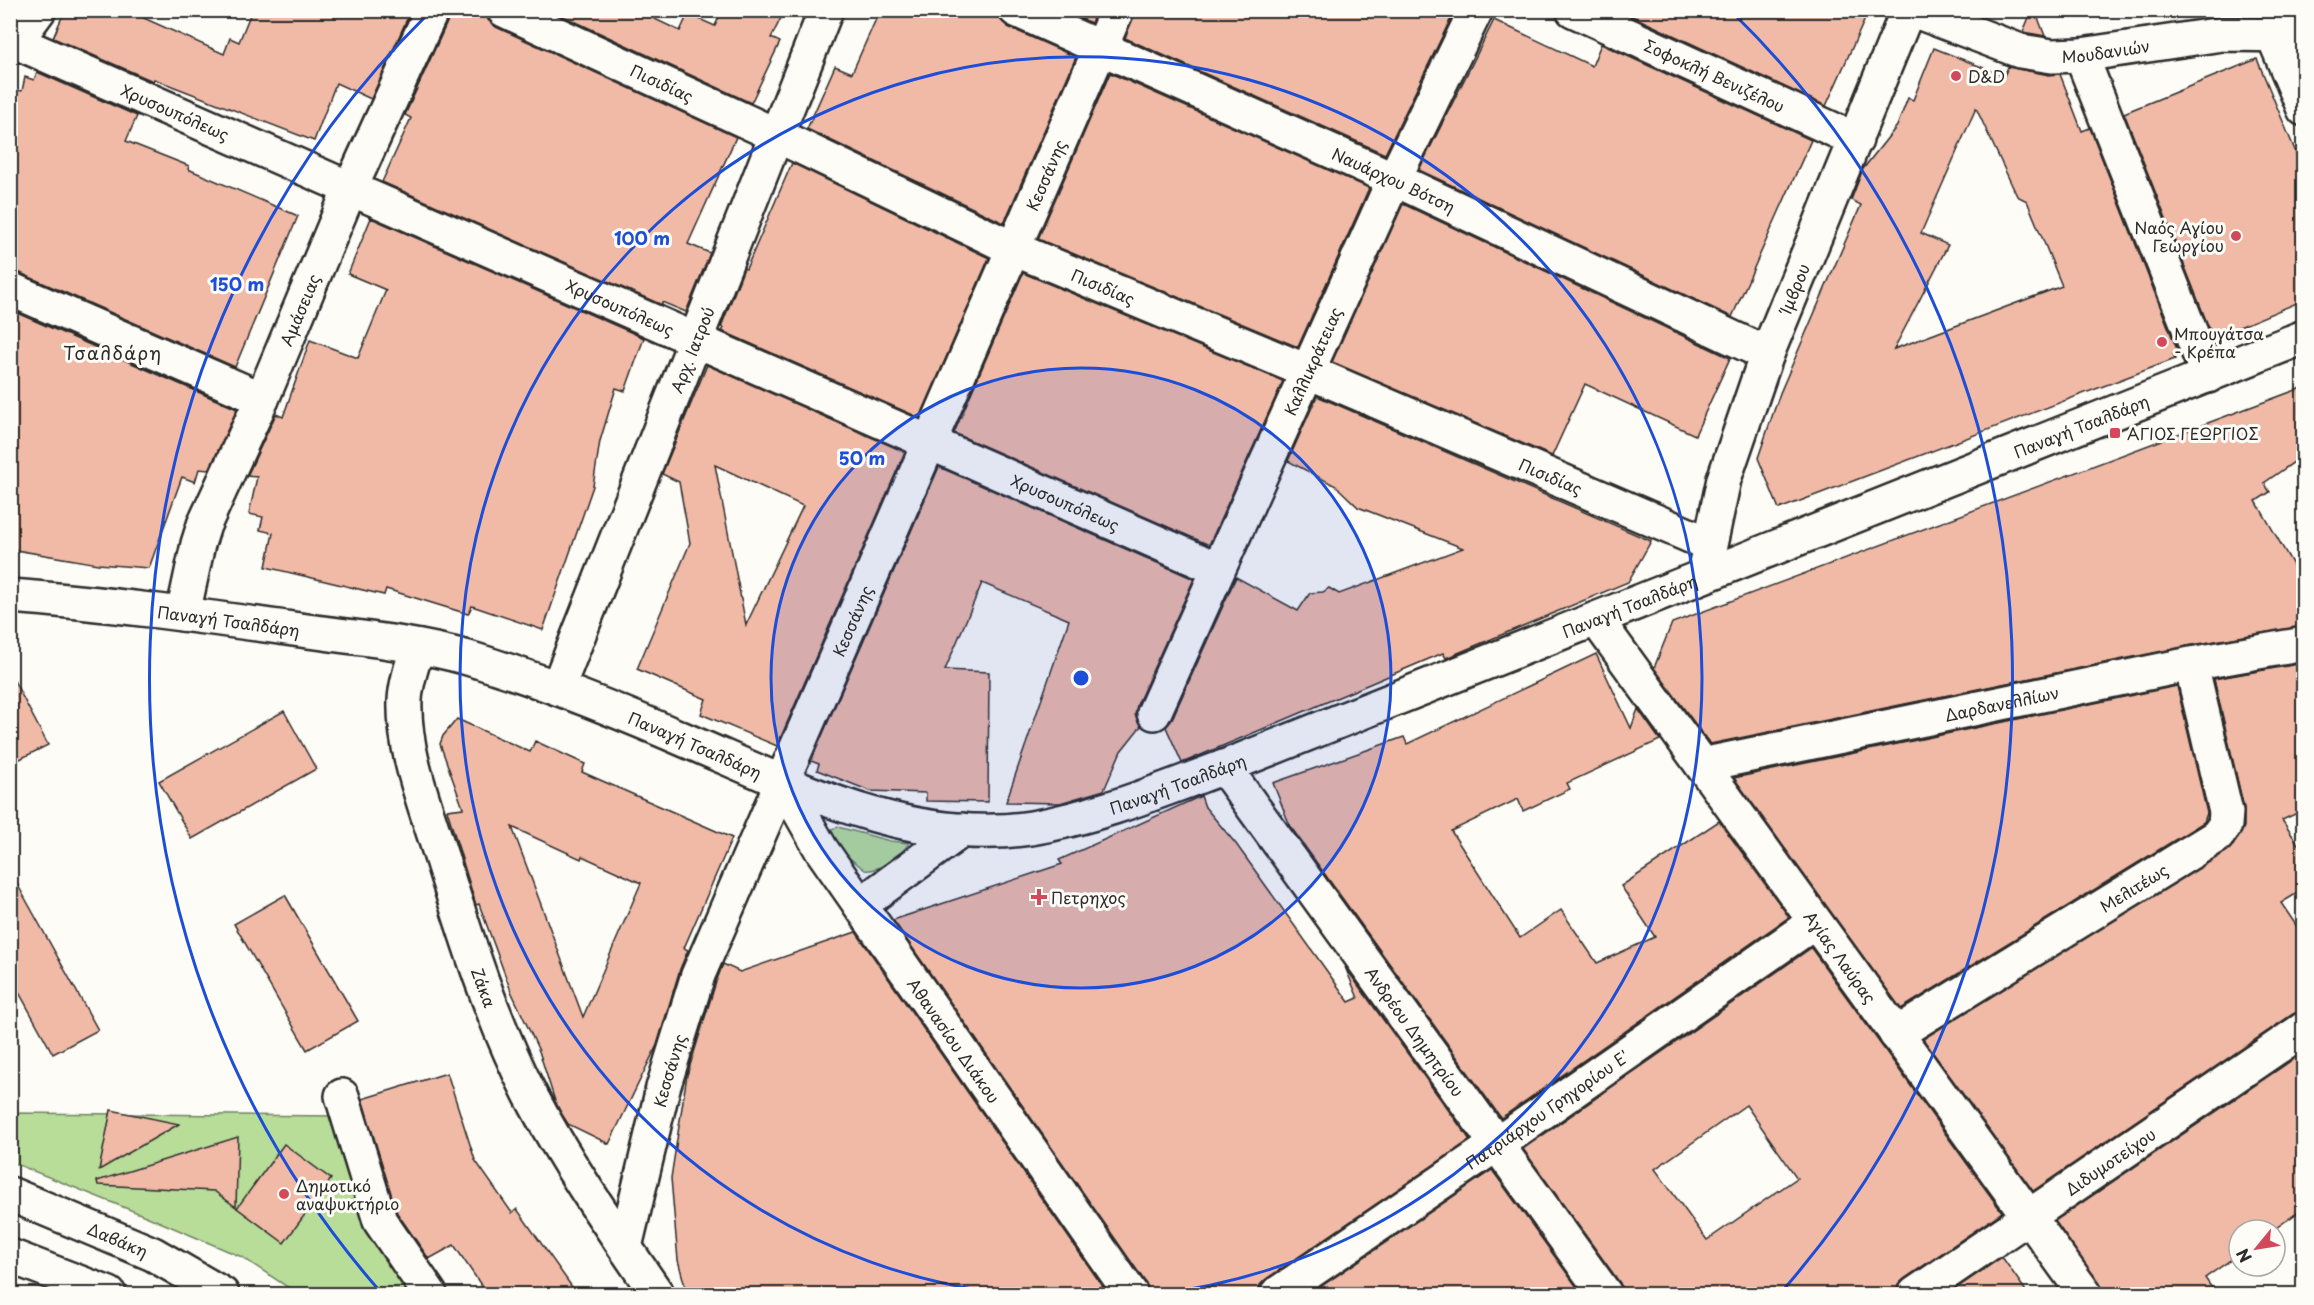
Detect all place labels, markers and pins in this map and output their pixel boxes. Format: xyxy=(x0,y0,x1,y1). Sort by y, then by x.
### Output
place label: D&D xyxy=(1968,64,2005,88)
marker: D&D xyxy=(1949,69,1963,83)
place label: Ναός Αγίου Γεωργίου xyxy=(2134,215,2224,257)
marker: Ναός Αγίου Γεωργίου xyxy=(2229,229,2243,243)
place label: Μπουγάτσα - Κρέπα xyxy=(2174,321,2264,363)
marker: Μπουγάτσα - Κρέπα xyxy=(2155,335,2169,349)
place label: ΑΓΙΟΣ ΓΕΩΡΓΙΟΣ xyxy=(2127,421,2259,445)
marker: ΑΓΙΟΣ ΓΕΩΡΓΙΟΣ xyxy=(2108,426,2122,440)
centre of rings xyxy=(1071,668,1091,688)
place label: Πετρηχος xyxy=(1051,885,1126,909)
marker: Πετρηχος xyxy=(1032,890,1046,904)
place label: Δημοτικό αναψυκτήριο xyxy=(296,1173,399,1215)
marker: Δημοτικό αναψυκτήριο xyxy=(277,1187,291,1201)

